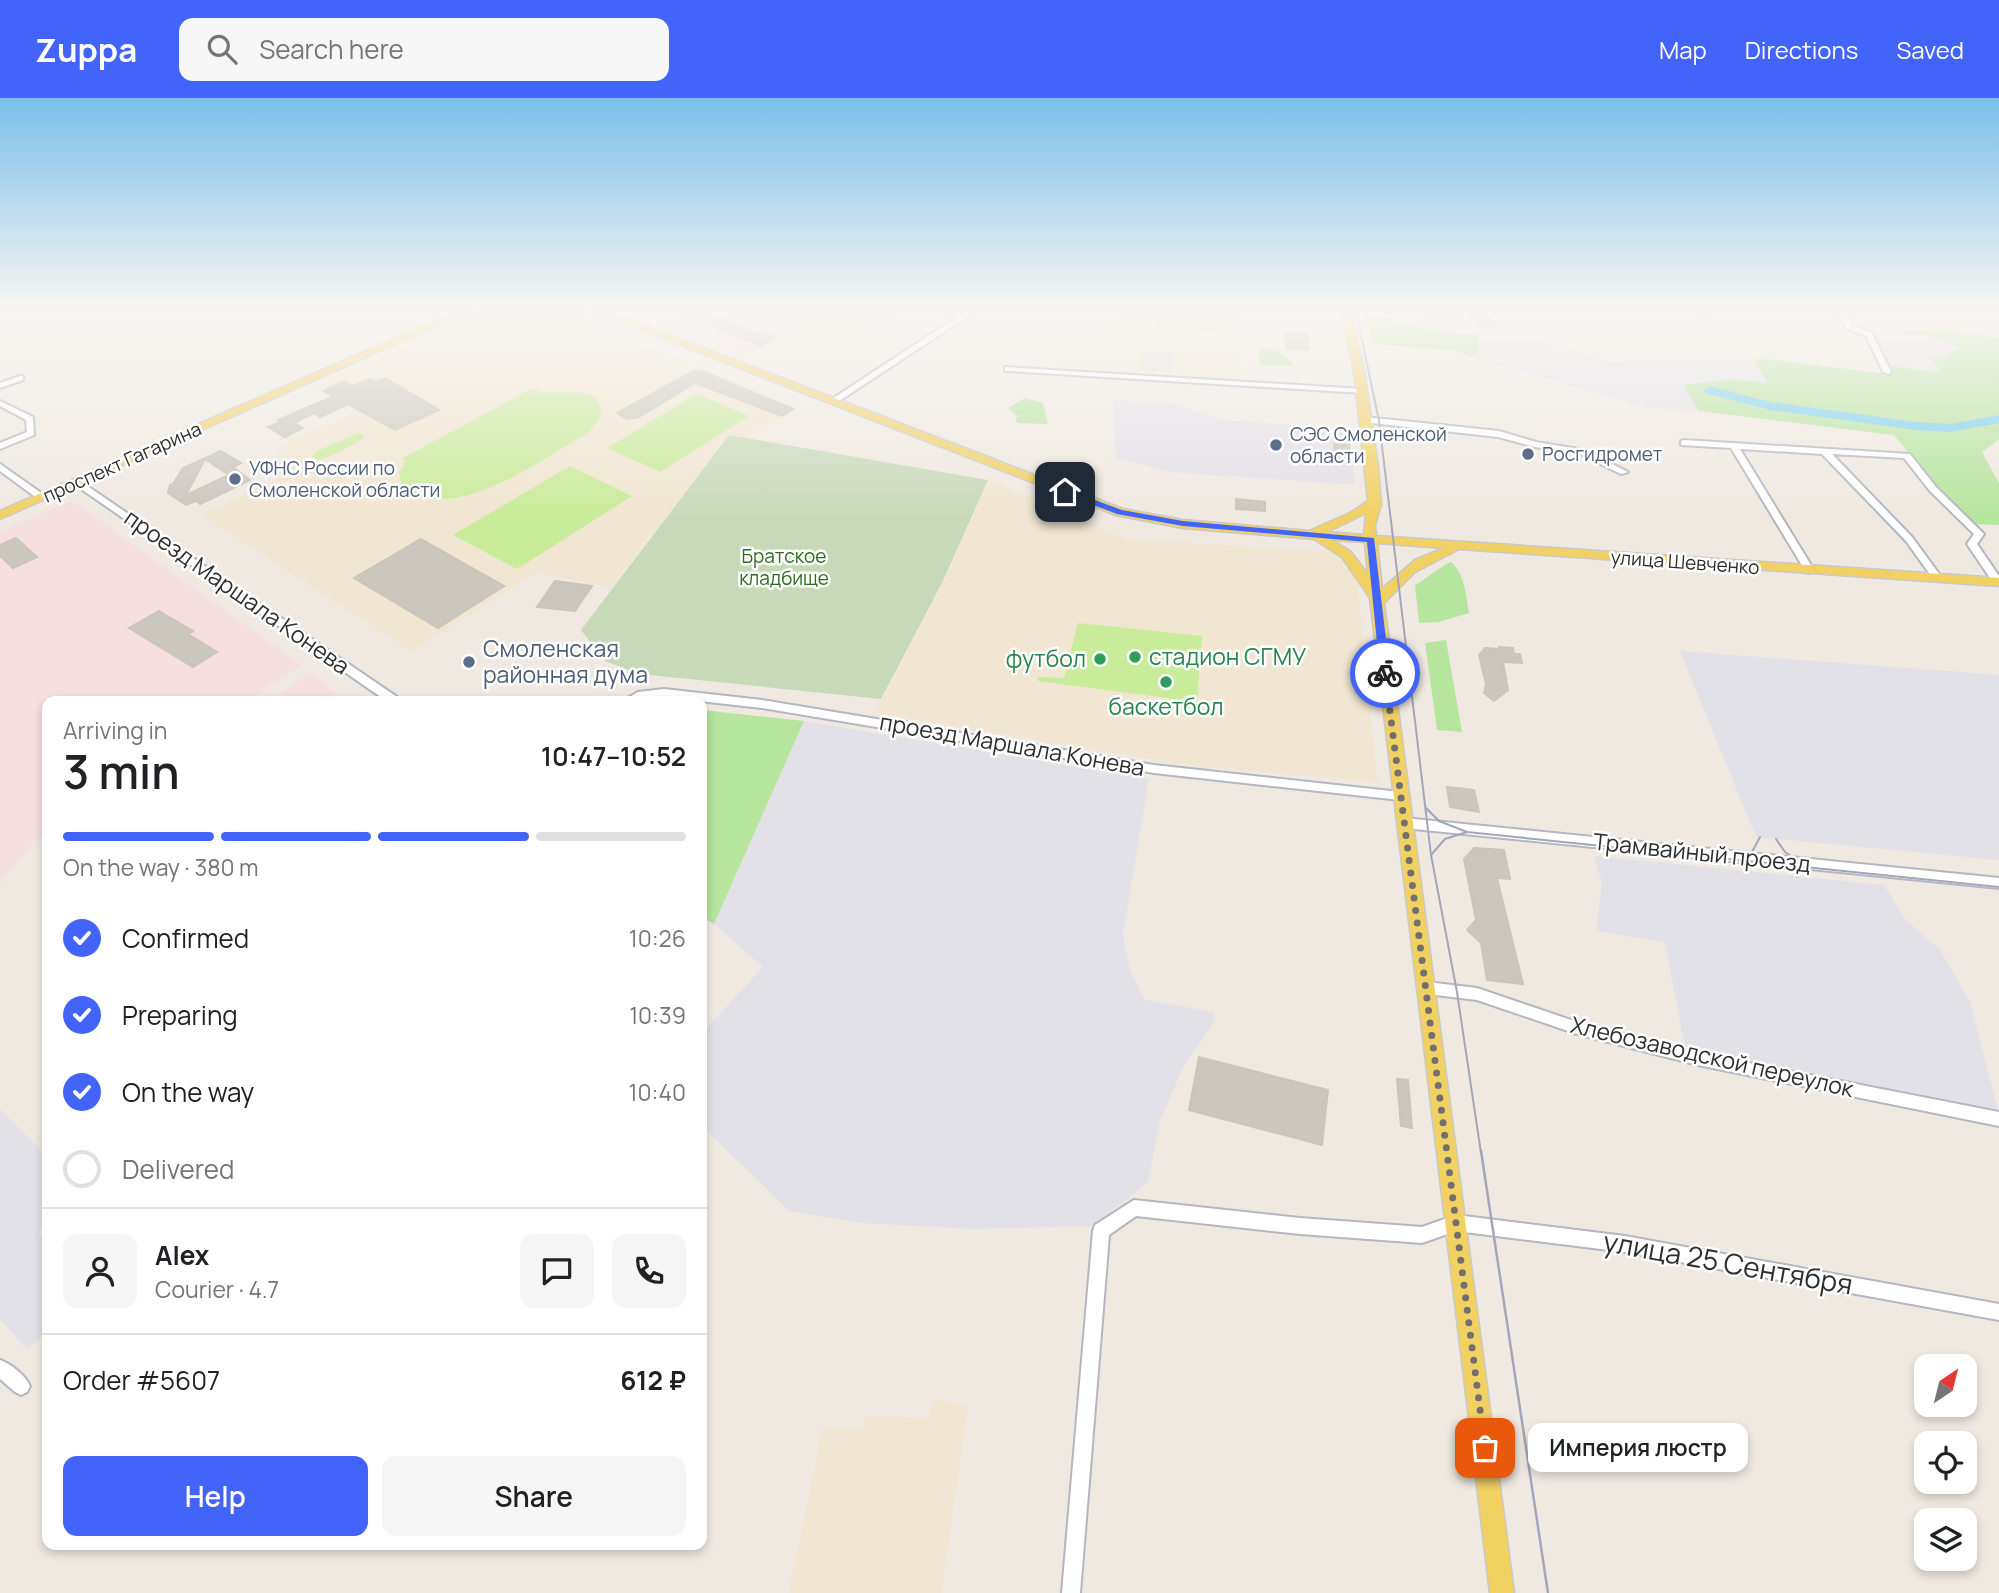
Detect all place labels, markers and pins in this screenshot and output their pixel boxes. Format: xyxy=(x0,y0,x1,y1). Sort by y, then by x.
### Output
place label: СЭС Смоленской области xyxy=(1290,421,1447,469)
marker: СЭС Смоленской области xyxy=(1268,437,1284,453)
place label: Росгидромет xyxy=(1542,441,1663,467)
marker: Росгидромет xyxy=(1520,446,1536,462)
place label: УФНС России по Смоленской области xyxy=(249,455,440,503)
pin xyxy=(1035,462,1095,522)
marker: УФНС России по Смоленской области xyxy=(227,471,243,487)
place label: Смоленская районная дума xyxy=(483,632,648,690)
place label: стадион СГМУ xyxy=(1149,640,1306,672)
place label: футбол xyxy=(1006,642,1086,674)
marker: стадион СГМУ xyxy=(1127,649,1143,665)
marker: футбол xyxy=(1092,651,1108,667)
marker: Смоленская районная дума xyxy=(461,654,477,670)
marker: баскетбол xyxy=(1158,674,1174,690)
place label: баскетбол xyxy=(1108,690,1224,722)
pin xyxy=(1455,1418,1515,1478)
callout: Империя люстр xyxy=(1527,1424,1748,1472)

